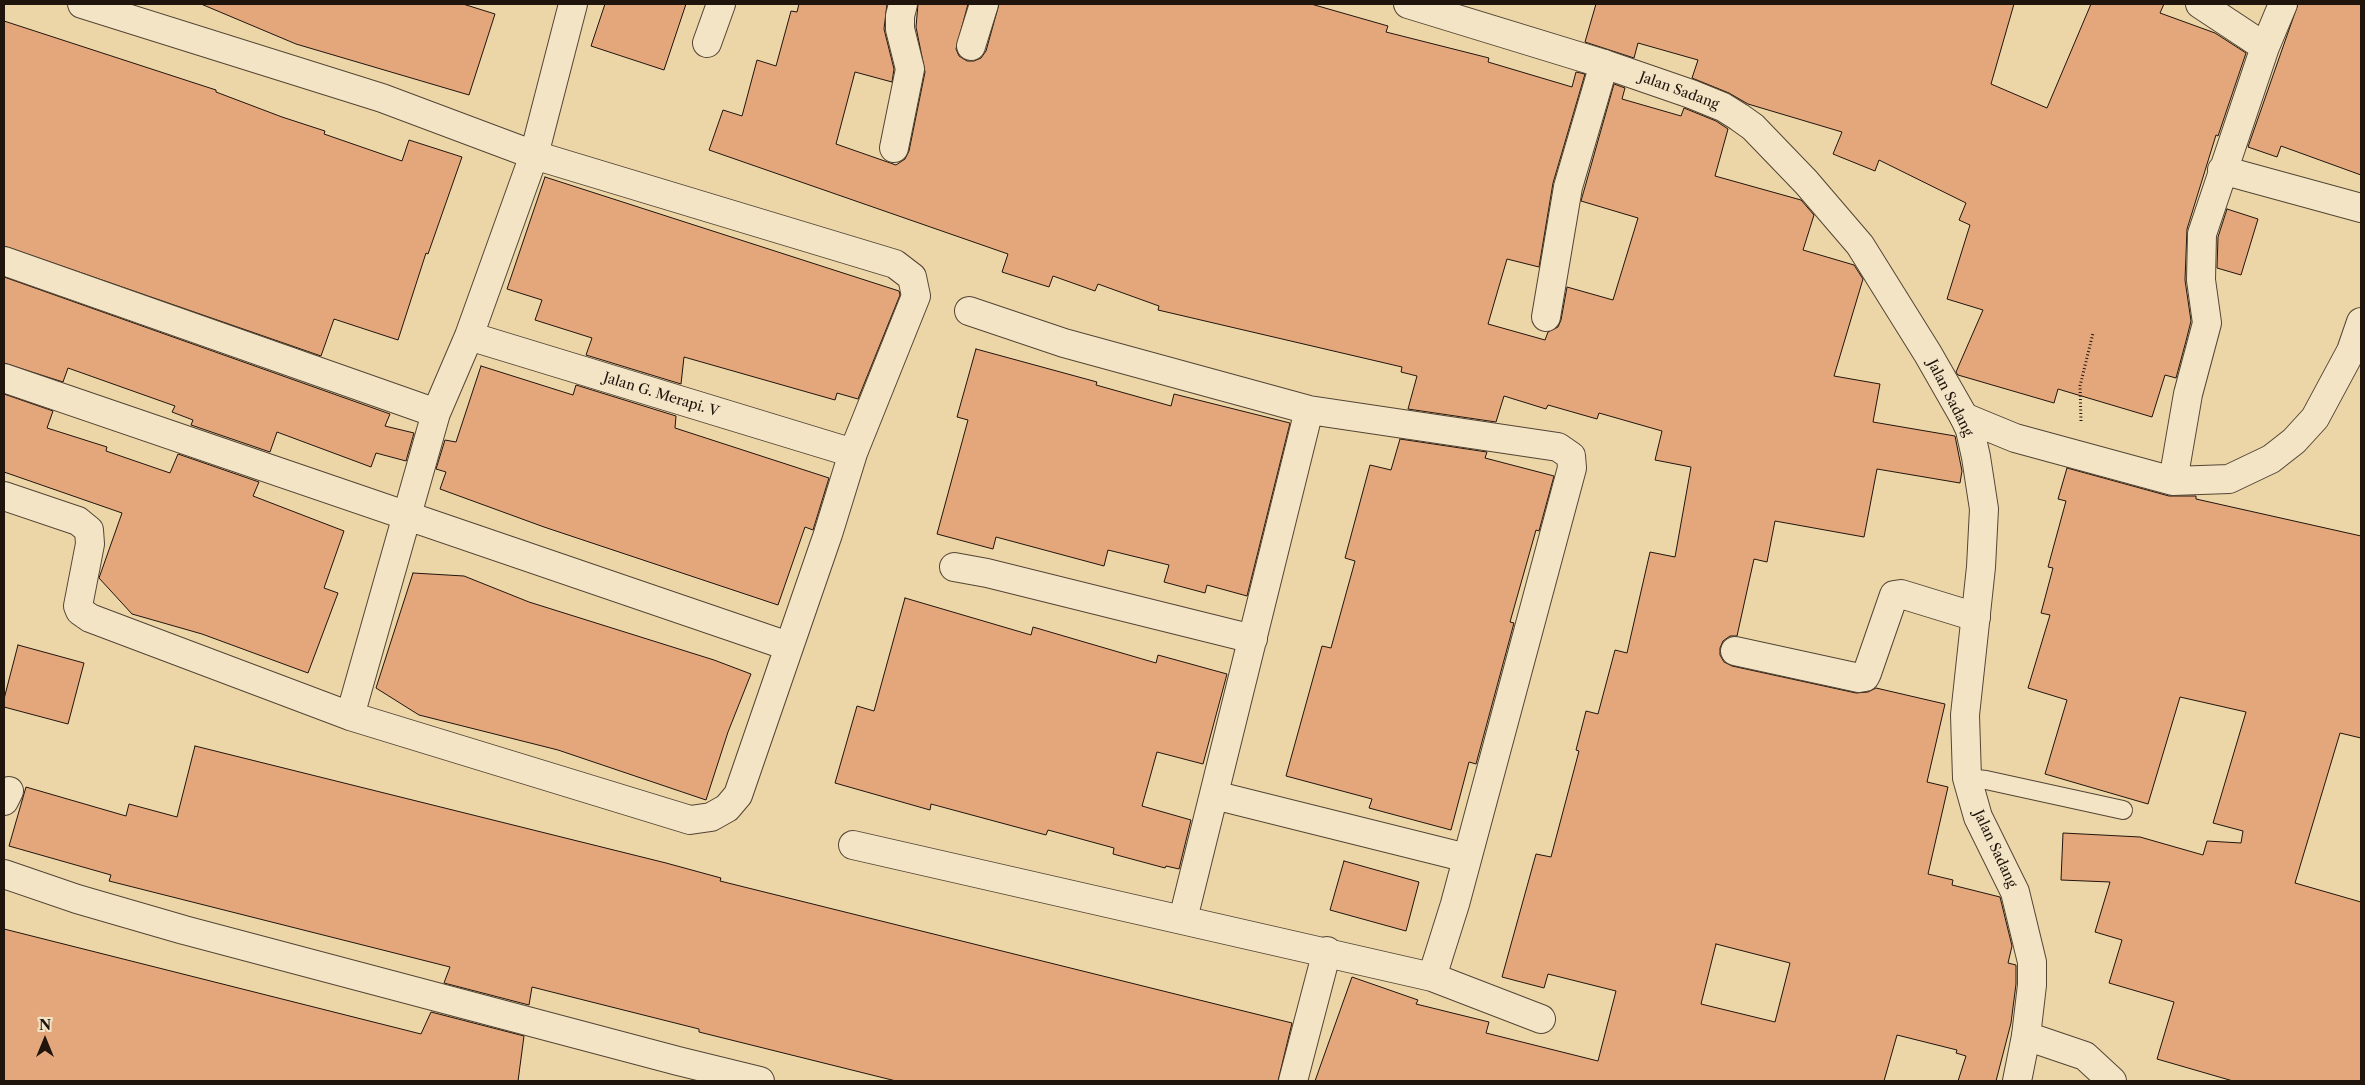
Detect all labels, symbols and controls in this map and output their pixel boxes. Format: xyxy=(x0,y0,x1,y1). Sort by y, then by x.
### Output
street label: Jalan Sadang xyxy=(1637,69,1721,113)
street label: Jalan Sadang xyxy=(1923,357,1977,439)
street label: Jalan G. Merapi. V xyxy=(601,369,721,421)
street label: Jalan Sadang xyxy=(1970,807,2020,891)
north arrow xyxy=(20,1015,70,1065)
text: N xyxy=(39,1016,51,1034)

